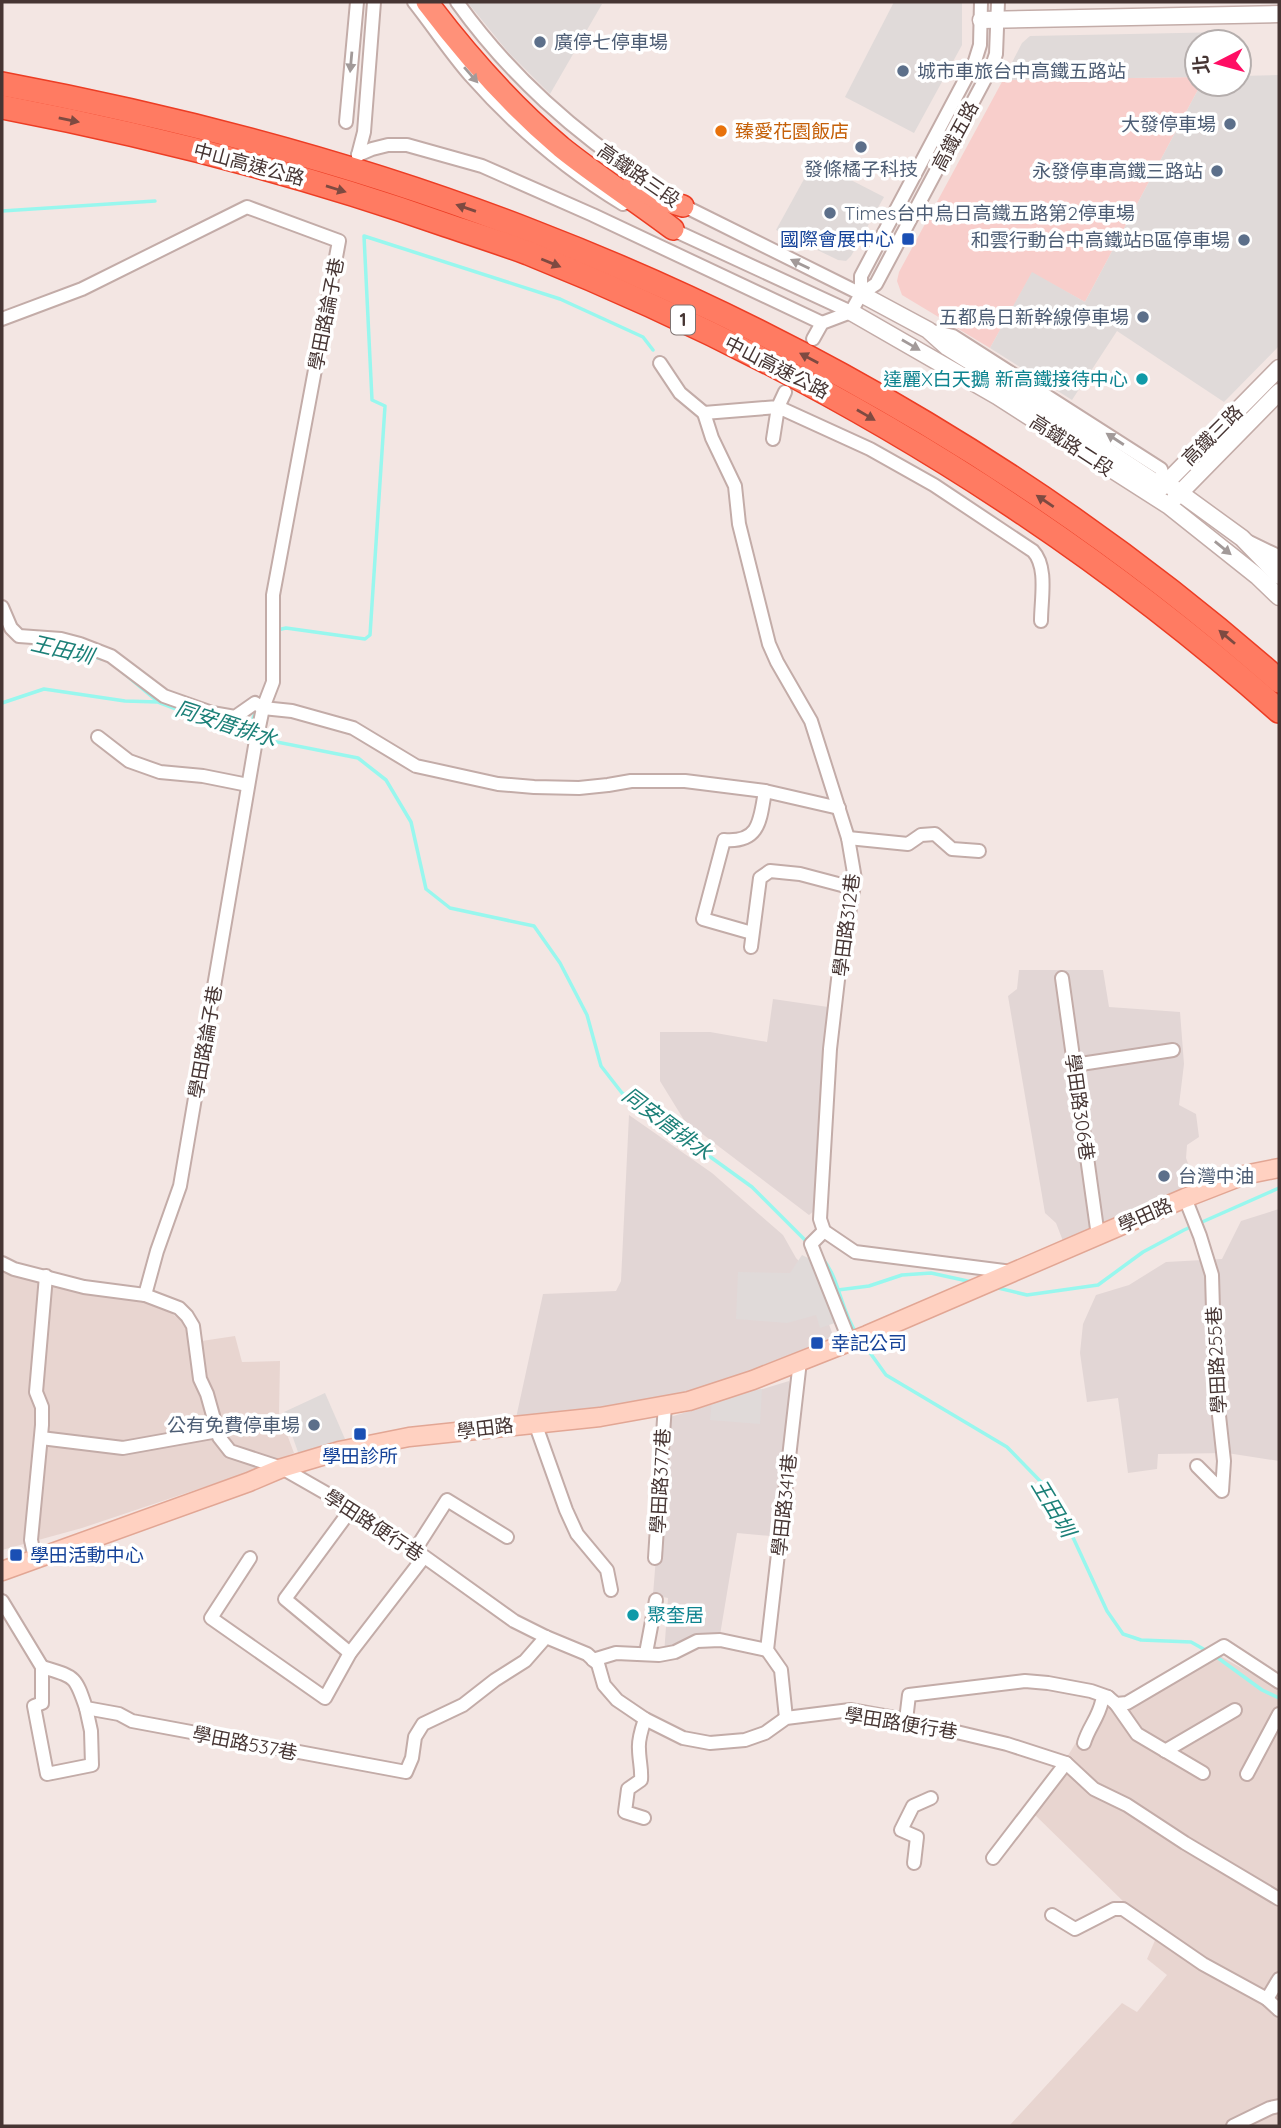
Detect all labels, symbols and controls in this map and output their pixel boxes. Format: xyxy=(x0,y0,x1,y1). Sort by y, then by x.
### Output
north arrow xyxy=(1183,28,1253,98)
place label: 廣停七停車場 xyxy=(554,30,668,54)
marker: 廣停七停車場 xyxy=(532,34,548,50)
one-way arrow xyxy=(345,51,356,73)
text: 北 xyxy=(1188,54,1214,75)
place label: 城市車旅台中高鐵五路站 xyxy=(917,59,1126,83)
marker: 城市車旅台中高鐵五路站 xyxy=(895,63,911,79)
one-way arrow xyxy=(463,66,479,84)
street label: 高鐵五路 xyxy=(927,97,983,175)
place label: 大發停車場 xyxy=(1121,112,1216,136)
one-way arrow xyxy=(58,114,80,125)
marker: 大發停車場 xyxy=(1222,116,1238,132)
place label: 臻愛花園飯店 xyxy=(735,119,849,143)
marker: 臻愛花園飯店 xyxy=(713,123,729,139)
street label: 中山高速公路 xyxy=(191,138,307,190)
street label: 高鐵路三段 xyxy=(593,138,685,212)
marker: 發條橘子科技 xyxy=(853,139,869,155)
place label: 發條橘子科技 xyxy=(804,157,918,181)
place label: 永發停車高鐵三路站 xyxy=(1032,159,1203,183)
marker: 永發停車高鐵三路站 xyxy=(1209,163,1225,179)
one-way arrow xyxy=(326,184,347,194)
place label: Times台中烏日高鐵五路第2停車場 xyxy=(844,201,1135,225)
one-way arrow xyxy=(455,202,476,213)
marker: Times台中烏日高鐵五路第2停車場 xyxy=(822,205,838,221)
place label: 國際會展中心 xyxy=(780,227,894,251)
place label: 和雲行動台中高鐵站B區停車場 xyxy=(971,228,1230,252)
marker: 國際會展中心 xyxy=(900,231,916,247)
marker: 和雲行動台中高鐵站B區停車場 xyxy=(1236,232,1252,248)
street label: 學田路論子巷 xyxy=(303,256,349,372)
one-way arrow xyxy=(541,258,562,269)
one-way arrow xyxy=(790,258,810,269)
place label: 五都烏日新幹線停車場 xyxy=(939,305,1129,329)
road number: 1 xyxy=(671,306,695,334)
marker: 五都烏日新幹線停車場 xyxy=(1135,309,1151,325)
street label: 中山高速公路 xyxy=(721,330,833,404)
one-way arrow xyxy=(901,339,920,351)
one-way arrow xyxy=(799,352,819,363)
place label: 達麗X白天鵝 新高鐵接待中心 xyxy=(883,367,1128,391)
marker: 達麗X白天鵝 新高鐵接待中心 xyxy=(1134,371,1150,387)
street label: 高鐵三路 xyxy=(1177,400,1247,470)
one-way arrow xyxy=(857,409,876,421)
street label: 高鐵路二段 xyxy=(1026,409,1118,481)
one-way arrow xyxy=(1106,432,1124,446)
one-way arrow xyxy=(1036,494,1054,508)
one-way arrow xyxy=(1213,541,1231,556)
water label: 王田圳 xyxy=(29,629,99,669)
one-way arrow xyxy=(1219,630,1236,645)
water label: 同安厝排水 xyxy=(172,694,281,752)
street label: 學田路312巷 xyxy=(828,872,864,978)
street label: 學田路論子巷 xyxy=(183,984,227,1100)
street label: 學田路306巷 xyxy=(1061,1052,1099,1162)
water label: 同安厝排水 xyxy=(618,1081,718,1166)
place label: 台灣中油 xyxy=(1178,1164,1254,1188)
marker: 台灣中油 xyxy=(1156,1168,1172,1184)
street label: 學田路 xyxy=(1114,1192,1176,1238)
street label: 學田路255巷 xyxy=(1201,1306,1231,1414)
place label: 幸記公司 xyxy=(831,1331,907,1355)
marker: 幸記公司 xyxy=(809,1335,825,1351)
place label: 公有免費停車場 xyxy=(167,1413,300,1437)
street label: 學田路 xyxy=(455,1413,515,1443)
marker: 公有免費停車場 xyxy=(306,1417,322,1433)
marker: 學田診所 xyxy=(352,1426,368,1442)
street label: 學田路377巷 xyxy=(645,1428,675,1534)
place label: 學田診所 xyxy=(322,1444,398,1468)
street label: 學田路341巷 xyxy=(767,1453,801,1557)
water label: 王田圳 xyxy=(1026,1474,1083,1544)
street label: 學田路便行巷 xyxy=(320,1484,428,1566)
place label: 學田活動中心 xyxy=(30,1543,144,1567)
marker: 學田活動中心 xyxy=(8,1547,24,1563)
place label: 聚奎居 xyxy=(647,1603,704,1627)
marker: 聚奎居 xyxy=(625,1607,641,1623)
street label: 學田路便行巷 xyxy=(843,1702,959,1744)
street label: 學田路537巷 xyxy=(191,1721,299,1765)

